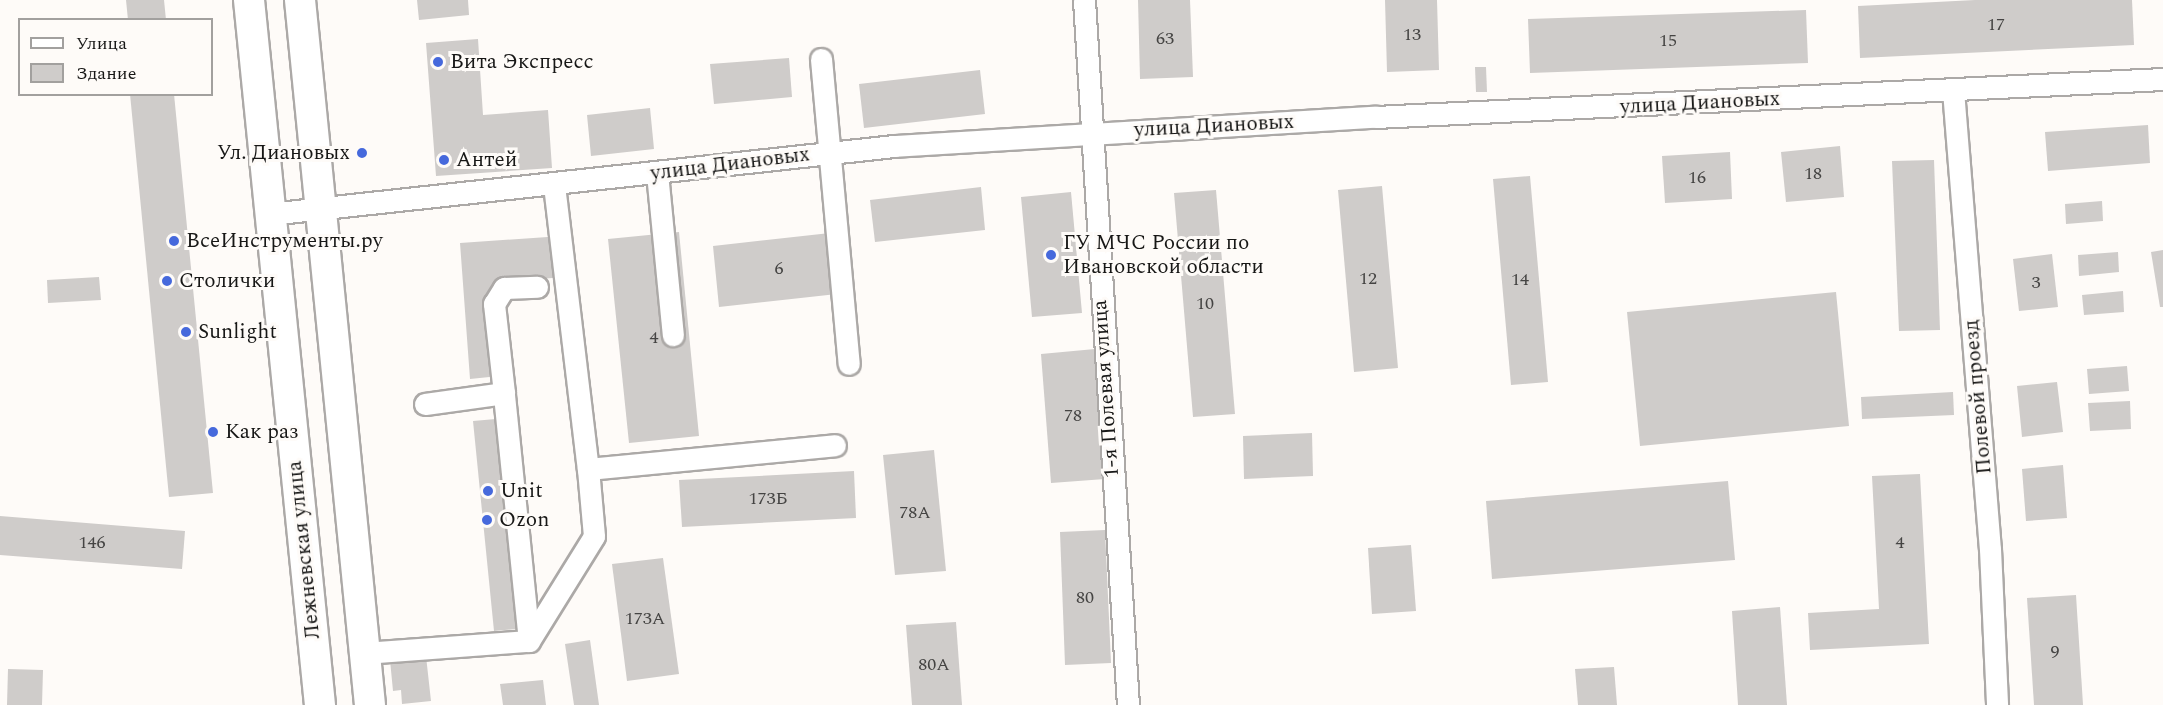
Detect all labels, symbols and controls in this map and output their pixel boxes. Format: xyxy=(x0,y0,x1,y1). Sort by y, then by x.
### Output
house number: 17 xyxy=(1987,14,2005,36)
legend xyxy=(18,18,213,96)
house number: 13 xyxy=(1403,24,1421,46)
house number: 63 xyxy=(1156,28,1174,50)
text: Улица xyxy=(76,30,127,57)
house number: 15 xyxy=(1659,30,1677,52)
place label: Вита Экспресс xyxy=(450,49,594,75)
marker: Вита Экспресс xyxy=(431,55,445,69)
text: Здание xyxy=(76,60,136,87)
street label: улица Диановых xyxy=(1619,86,1781,120)
street label: улица Диановых xyxy=(1133,109,1295,143)
place label: Ул. Диановых xyxy=(217,140,350,166)
street label: улица Диановых xyxy=(649,142,811,186)
marker: Ул. Диановых xyxy=(355,146,369,160)
place label: Антей xyxy=(456,147,517,173)
marker: Антей xyxy=(437,153,451,167)
house number: 18 xyxy=(1804,163,1822,185)
house number: 16 xyxy=(1688,167,1706,189)
place label: ВсеИнструменты.ру xyxy=(186,228,383,254)
place label: ГУ МЧС России по Ивановской области xyxy=(1063,230,1264,280)
marker: ВсеИнструменты.ру xyxy=(167,234,181,248)
marker: ГУ МЧС России по Ивановской области xyxy=(1044,248,1058,262)
house number: 6 xyxy=(775,258,783,280)
place label: Столички xyxy=(179,268,275,294)
house number: 12 xyxy=(1359,268,1377,290)
house number: 14 xyxy=(1511,269,1529,291)
house number: 3 xyxy=(2032,272,2040,294)
marker: Столички xyxy=(160,274,174,288)
house number: 10 xyxy=(1196,293,1214,315)
street label: 1-я Полевая улица xyxy=(1087,299,1125,479)
place label: Sunlight xyxy=(198,319,277,345)
street label: Полевой проезд xyxy=(1959,319,1997,475)
marker: Sunlight xyxy=(179,325,193,339)
house number: 4 xyxy=(650,327,658,349)
house number: 78 xyxy=(1064,405,1082,427)
place label: Как раз xyxy=(225,419,299,445)
marker: Как раз xyxy=(206,425,220,439)
street label: Лежневская улица xyxy=(282,460,326,640)
place label: Unit xyxy=(500,478,543,504)
marker: Unit xyxy=(481,484,495,498)
house number: 173Б xyxy=(748,488,788,510)
house number: 78А xyxy=(899,502,931,524)
place label: Ozon xyxy=(499,507,549,533)
marker: Ozon xyxy=(480,513,494,527)
house number: 146 xyxy=(79,532,105,554)
house number: 4 xyxy=(1896,532,1904,554)
house number: 80 xyxy=(1076,587,1094,609)
house number: 173А xyxy=(625,608,665,630)
house number: 9 xyxy=(2051,641,2059,663)
house number: 80А xyxy=(918,654,950,676)

